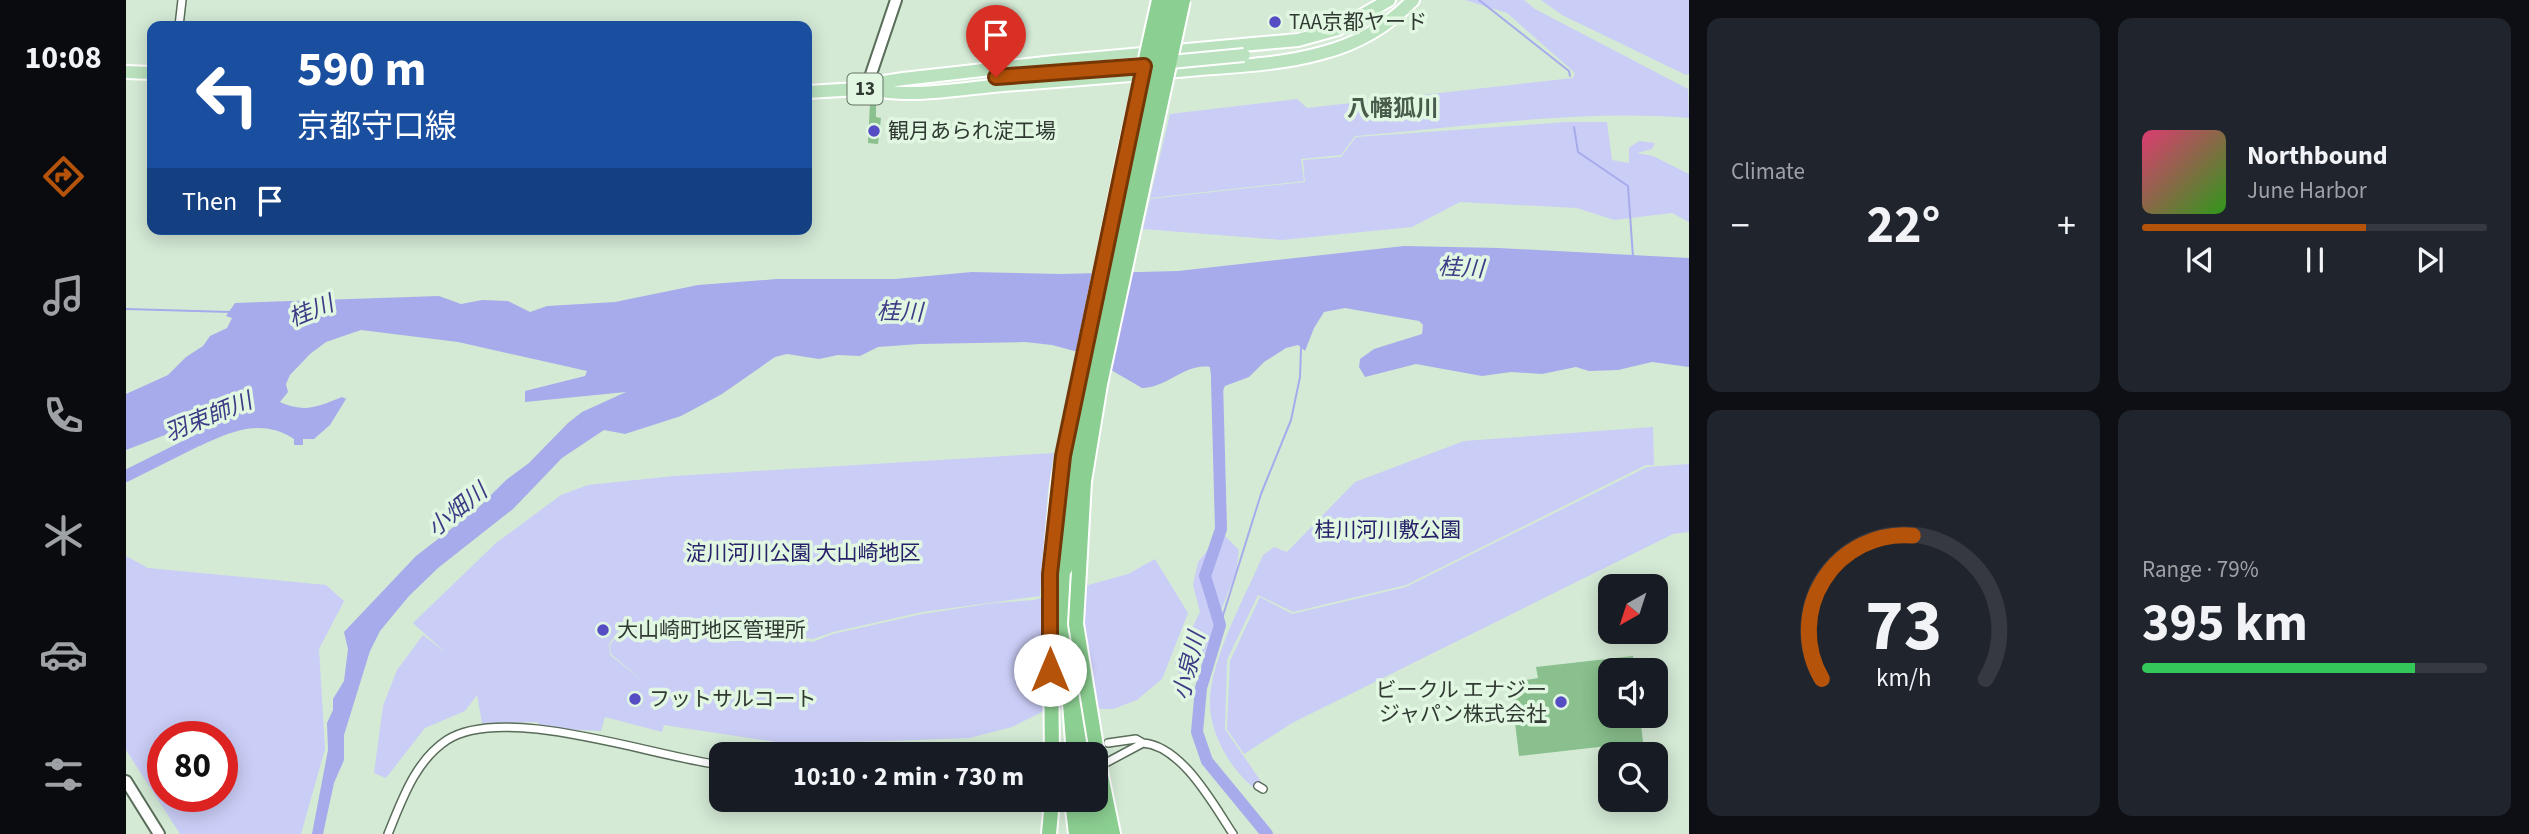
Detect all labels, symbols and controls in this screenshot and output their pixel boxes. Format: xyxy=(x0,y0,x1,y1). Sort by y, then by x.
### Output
pin xyxy=(966,5,1026,77)
place label: TAA京都ヤード xyxy=(1289,7,1427,37)
marker: TAA京都ヤード xyxy=(1267,14,1283,30)
icon: arrive xyxy=(977,16,1015,54)
text: 10:08 xyxy=(24,35,102,81)
text: 590 m xyxy=(297,35,426,105)
icon: left xyxy=(182,49,273,140)
road number: 13 xyxy=(848,74,882,104)
district label: 八幡狐川 xyxy=(1347,92,1439,125)
text: 京都守口線 xyxy=(297,104,457,150)
place label: 観月あられ淀工場 xyxy=(888,116,1056,146)
marker: 観月あられ淀工場 xyxy=(866,123,882,139)
text: Northbound xyxy=(2247,137,2388,174)
icon: directions xyxy=(39,152,88,201)
text: Climate xyxy=(1731,155,1805,188)
text: June Harbor xyxy=(2247,174,2367,207)
icon: arrive xyxy=(251,182,289,220)
text: Then xyxy=(182,183,237,220)
text: 22° xyxy=(1867,189,1940,263)
text: − xyxy=(1731,199,1750,253)
text: + xyxy=(2057,199,2076,253)
icon: previous xyxy=(2181,241,2219,279)
icon: pause xyxy=(2296,241,2334,279)
icon: next xyxy=(2411,241,2449,279)
water label: 桂川 xyxy=(1437,250,1488,286)
icon: music xyxy=(39,271,88,320)
water label: 桂川 xyxy=(283,286,341,335)
water label: 桂川 xyxy=(877,295,926,329)
water label: 羽束師川 xyxy=(159,383,260,450)
icon: phone xyxy=(39,391,88,440)
water label: 小畑川 xyxy=(420,474,497,545)
icon: climate xyxy=(39,511,88,560)
park label: 桂川河川敷公園 xyxy=(1315,515,1462,545)
park label: 淀川河川公園 大山崎地区 xyxy=(685,538,921,568)
text: Range · 79% xyxy=(2142,553,2259,586)
north arrow xyxy=(1598,574,1668,644)
map controls xyxy=(1598,574,1668,812)
text: 73 xyxy=(1865,574,1942,678)
text: 395 km xyxy=(2142,587,2308,661)
place label: 大山崎町地区管理所 xyxy=(617,615,806,645)
marker: 大山崎町地区管理所 xyxy=(595,622,611,638)
water label: 小泉川 xyxy=(1165,626,1214,703)
icon: car xyxy=(39,630,88,679)
position arrow xyxy=(1013,633,1087,707)
button: sound xyxy=(1598,658,1668,728)
text: km/h xyxy=(1876,660,1931,696)
place label: ビークル エナジー ジャパン株式会社 xyxy=(1375,675,1547,729)
place label: フットサルコート xyxy=(649,684,817,714)
marker: フットサルコート xyxy=(627,691,643,707)
marker: ビークル エナジー ジャパン株式会社 xyxy=(1553,694,1569,710)
speed limit sign: 80 xyxy=(147,721,238,812)
button: search xyxy=(1598,742,1668,812)
icon: filters xyxy=(39,750,88,799)
text: 10:10 · 2 min · 730 m xyxy=(793,758,1024,795)

